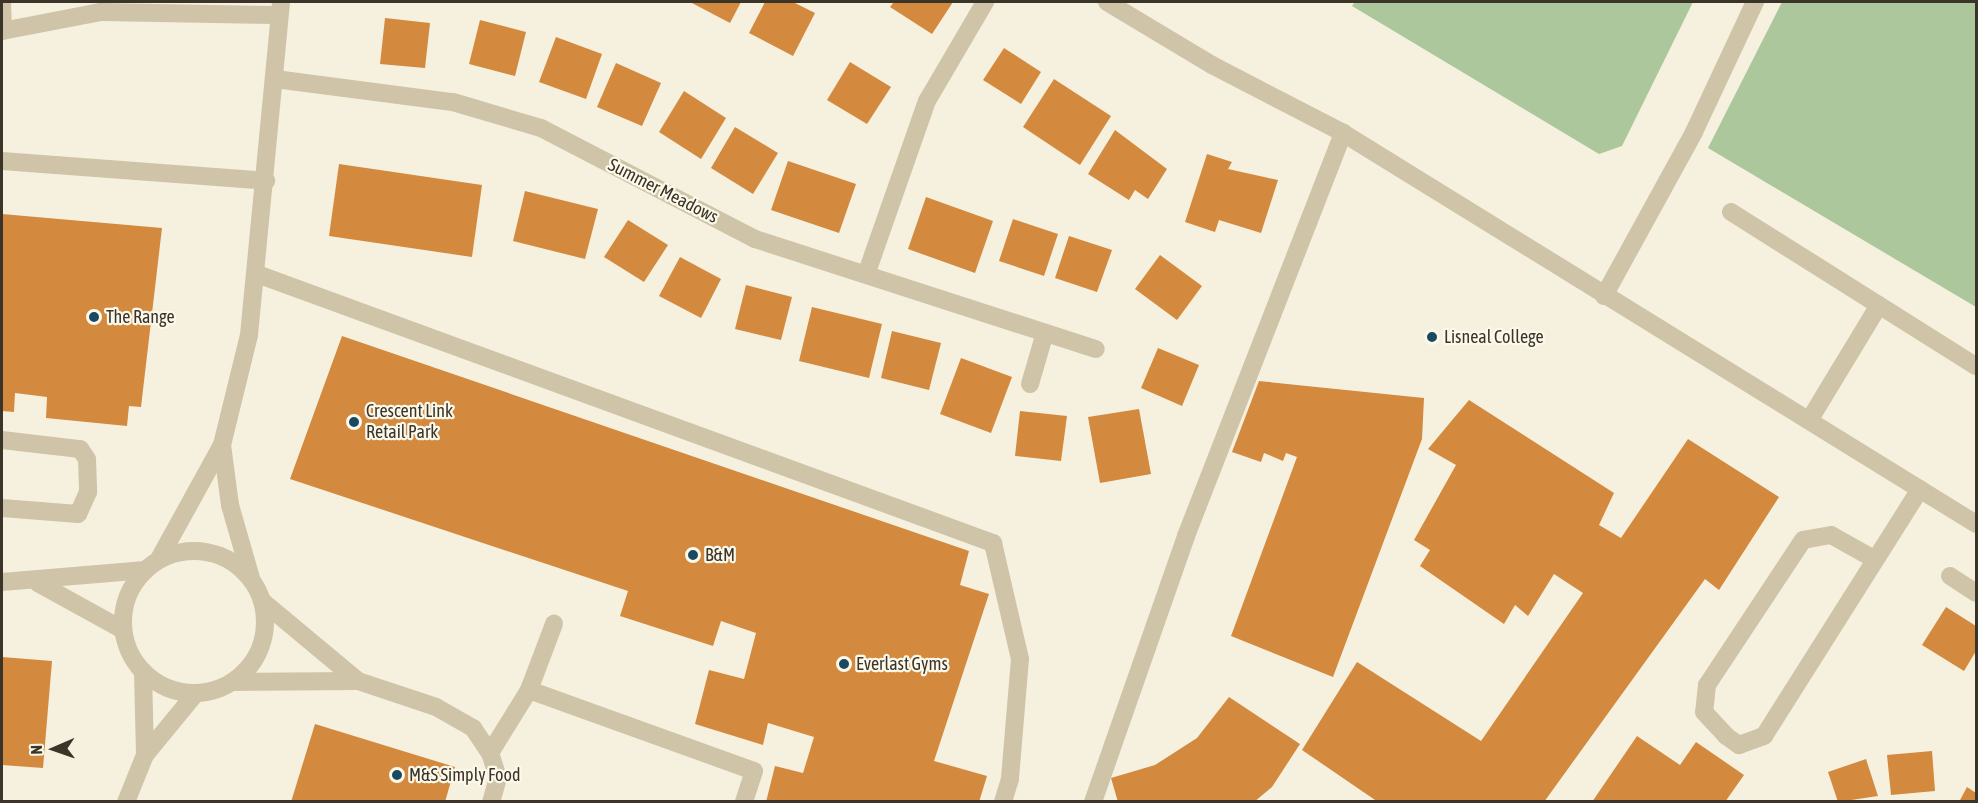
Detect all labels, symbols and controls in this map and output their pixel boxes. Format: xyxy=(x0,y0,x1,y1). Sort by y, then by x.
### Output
street label: Summer Meadows xyxy=(604,154,722,228)
place label: The Range xyxy=(106,306,175,328)
marker: The Range xyxy=(87,310,101,324)
place label: Lisneal College xyxy=(1444,326,1544,348)
marker: Lisneal College xyxy=(1425,330,1439,344)
place label: Crescent Link Retail Park xyxy=(366,401,453,444)
marker: Crescent Link Retail Park xyxy=(347,415,361,429)
place label: B&M xyxy=(705,544,735,566)
marker: B&M xyxy=(686,548,700,562)
place label: Everlast Gyms xyxy=(856,653,948,675)
marker: Everlast Gyms xyxy=(837,657,851,671)
north arrow xyxy=(24,719,84,779)
text: N xyxy=(27,745,45,755)
place label: M&S Simply Food xyxy=(409,764,520,786)
marker: M&S Simply Food xyxy=(390,768,404,782)

